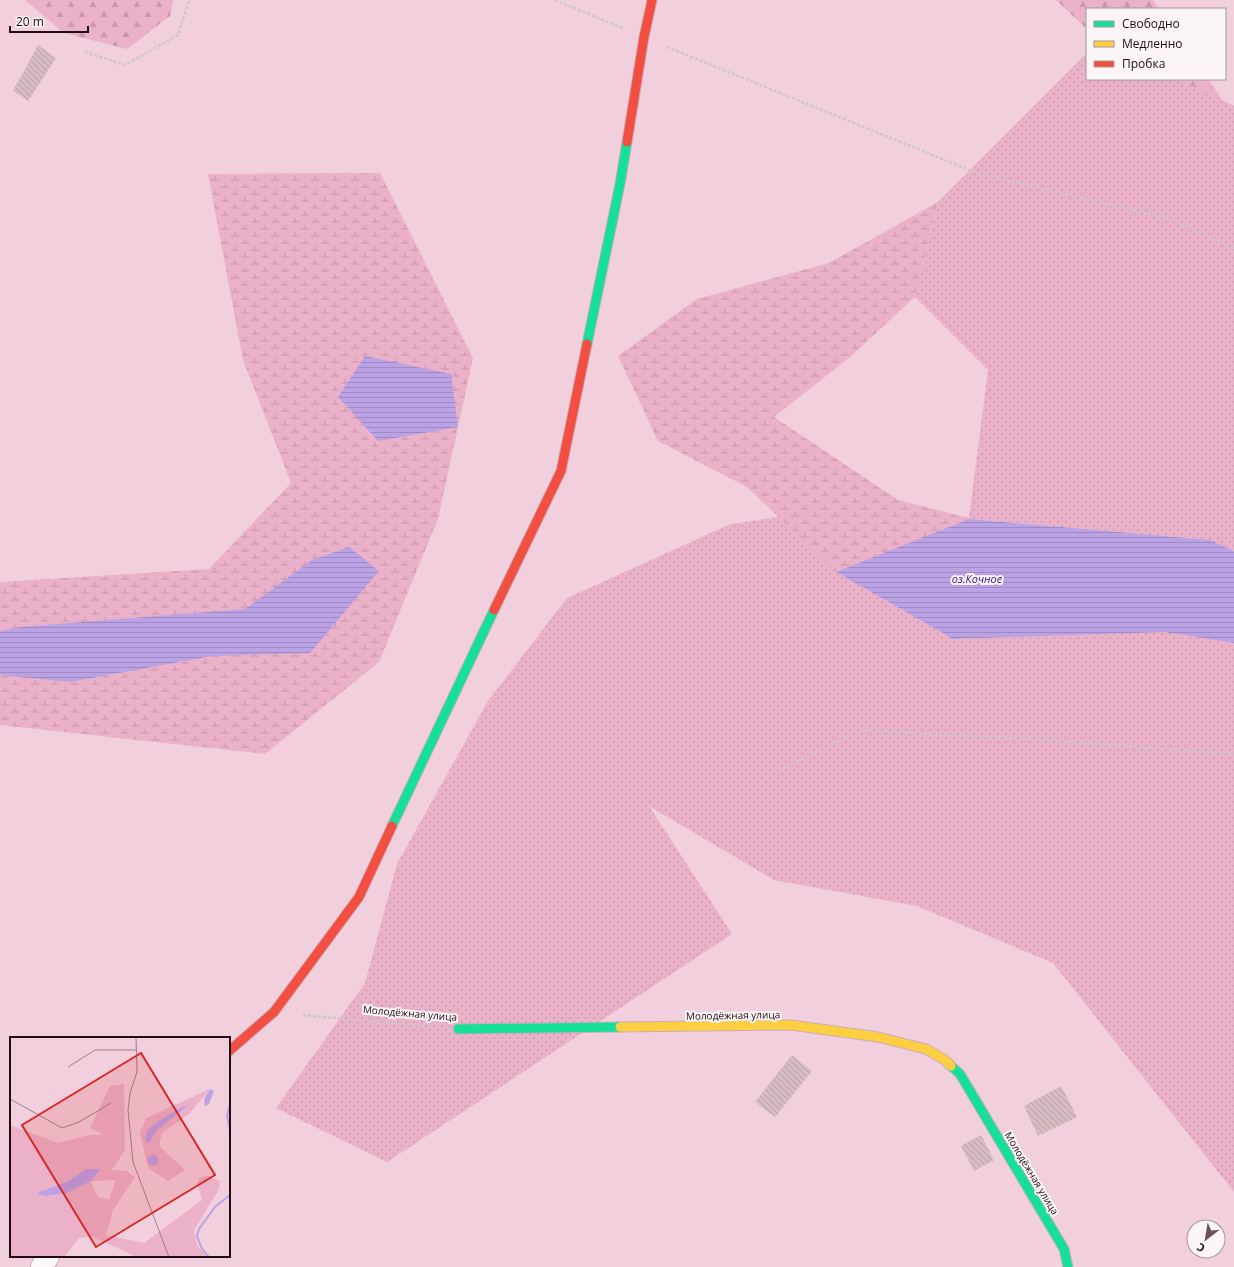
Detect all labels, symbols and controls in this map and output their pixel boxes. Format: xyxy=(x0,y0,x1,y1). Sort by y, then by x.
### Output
scale bar xyxy=(10,8,88,34)
legend xyxy=(1086,8,1226,80)
text: 20 m xyxy=(16,13,44,30)
text: Свободно xyxy=(1122,15,1180,32)
text: Медленно xyxy=(1122,35,1182,52)
text: Пробка xyxy=(1122,55,1165,72)
water label: оз.Кочное xyxy=(952,571,1003,586)
street label: Молодёжная улица xyxy=(362,1002,458,1024)
street label: Молодёжная улица xyxy=(686,1007,780,1023)
inset map xyxy=(10,1037,230,1257)
street label: Молодёжная улица xyxy=(1002,1129,1062,1217)
north arrow xyxy=(1186,1219,1226,1259)
text: С xyxy=(1194,1240,1207,1256)

